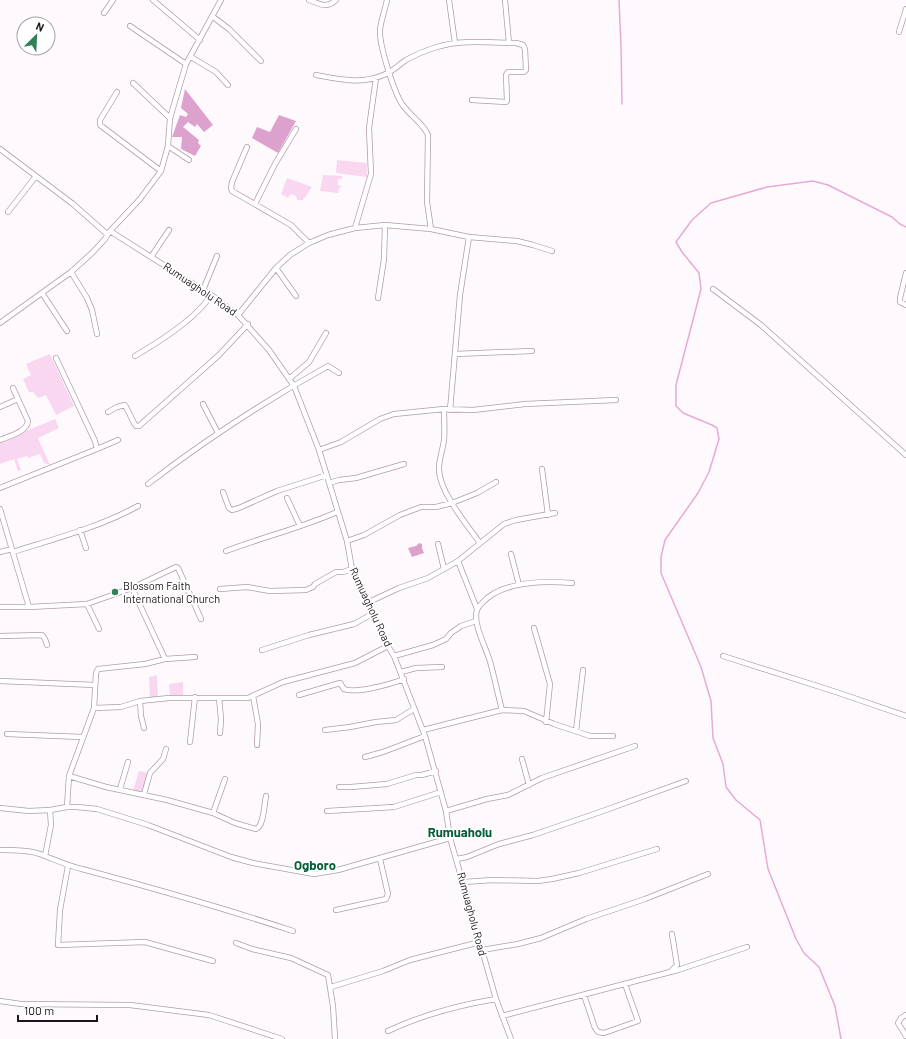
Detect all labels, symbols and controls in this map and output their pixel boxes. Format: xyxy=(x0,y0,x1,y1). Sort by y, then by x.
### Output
north arrow xyxy=(16,16,56,56)
text: N xyxy=(34,19,46,34)
street label: Rumuagholu Road xyxy=(161,259,240,318)
street label: Rumuagholu Road xyxy=(347,565,396,648)
place label: Blossom Faith International Church xyxy=(123,579,220,605)
marker: Blossom Faith International Church xyxy=(110,587,120,597)
district label: Rumuaholu xyxy=(428,824,492,840)
district label: Ogboro xyxy=(294,857,336,873)
street label: Rumuagholu Road xyxy=(455,871,490,957)
scale bar xyxy=(18,997,97,1023)
text: 100 m xyxy=(24,1003,54,1017)

